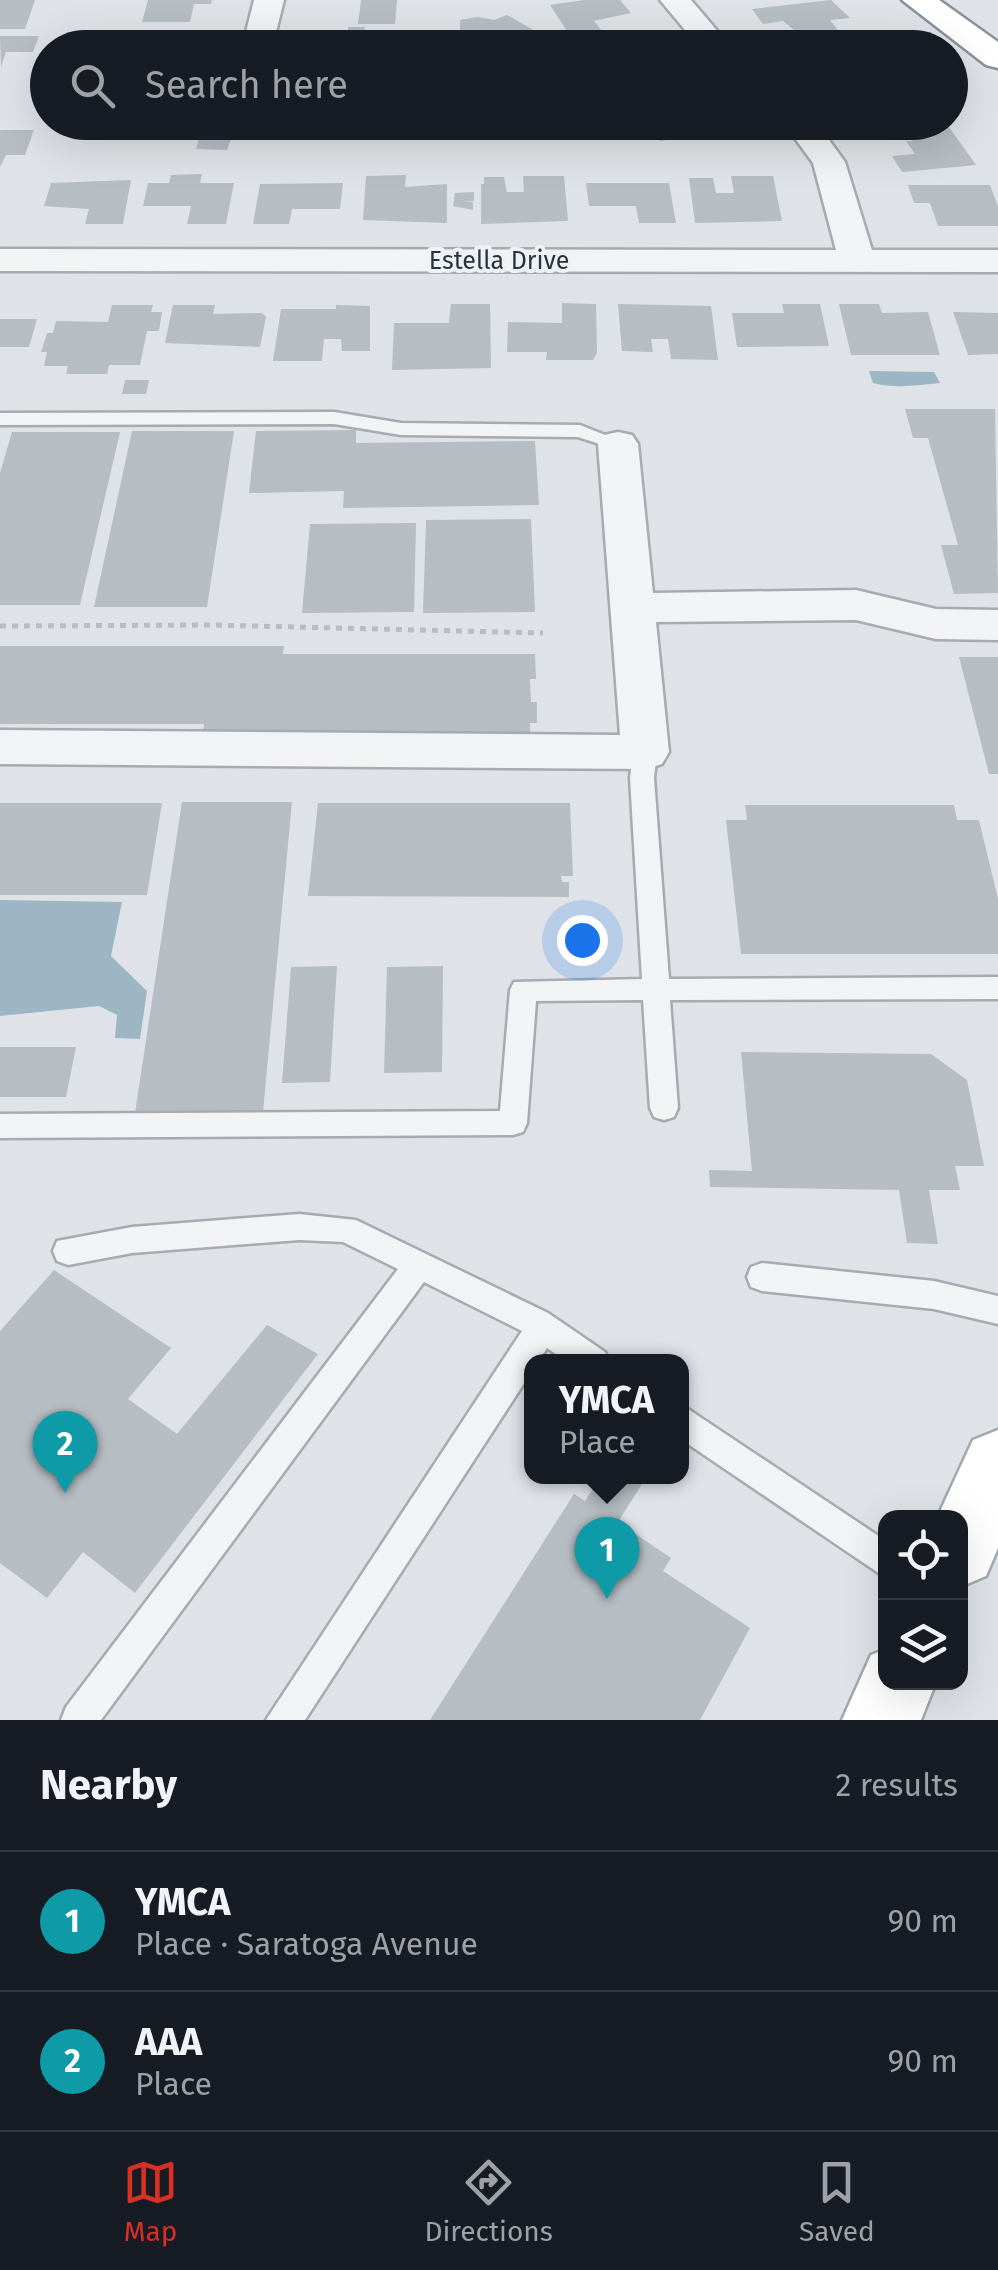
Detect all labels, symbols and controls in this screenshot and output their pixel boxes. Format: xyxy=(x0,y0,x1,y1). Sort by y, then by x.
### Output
search box xyxy=(30,30,968,140)
icon: search xyxy=(65,58,120,113)
text: Search here xyxy=(145,62,348,108)
street label: Estella Drive xyxy=(429,246,569,276)
your location xyxy=(557,915,608,966)
popup xyxy=(524,1354,689,1484)
text: YMCA xyxy=(559,1377,654,1423)
pin: 2 xyxy=(32,1410,98,1493)
text: Place xyxy=(559,1423,636,1461)
map controls xyxy=(878,1510,968,1690)
button: locate xyxy=(878,1510,968,1600)
pin: 1 xyxy=(574,1516,640,1599)
button: layers xyxy=(878,1600,968,1690)
text: Nearby xyxy=(40,1760,177,1810)
text: 2 results xyxy=(835,1766,958,1804)
text: YMCA xyxy=(135,1879,231,1925)
text: 1 xyxy=(65,1902,80,1940)
text: 90 m xyxy=(887,1902,958,1940)
text: Place · Saratoga Avenue xyxy=(135,1925,478,1963)
text: AAA xyxy=(135,2019,202,2065)
text: 2 xyxy=(64,2042,81,2080)
text: 90 m xyxy=(887,2042,958,2080)
text: Place xyxy=(135,2065,212,2103)
tab: Map xyxy=(123,2155,178,2248)
tab: Directions xyxy=(424,2155,553,2248)
tab: Saved xyxy=(799,2155,875,2248)

